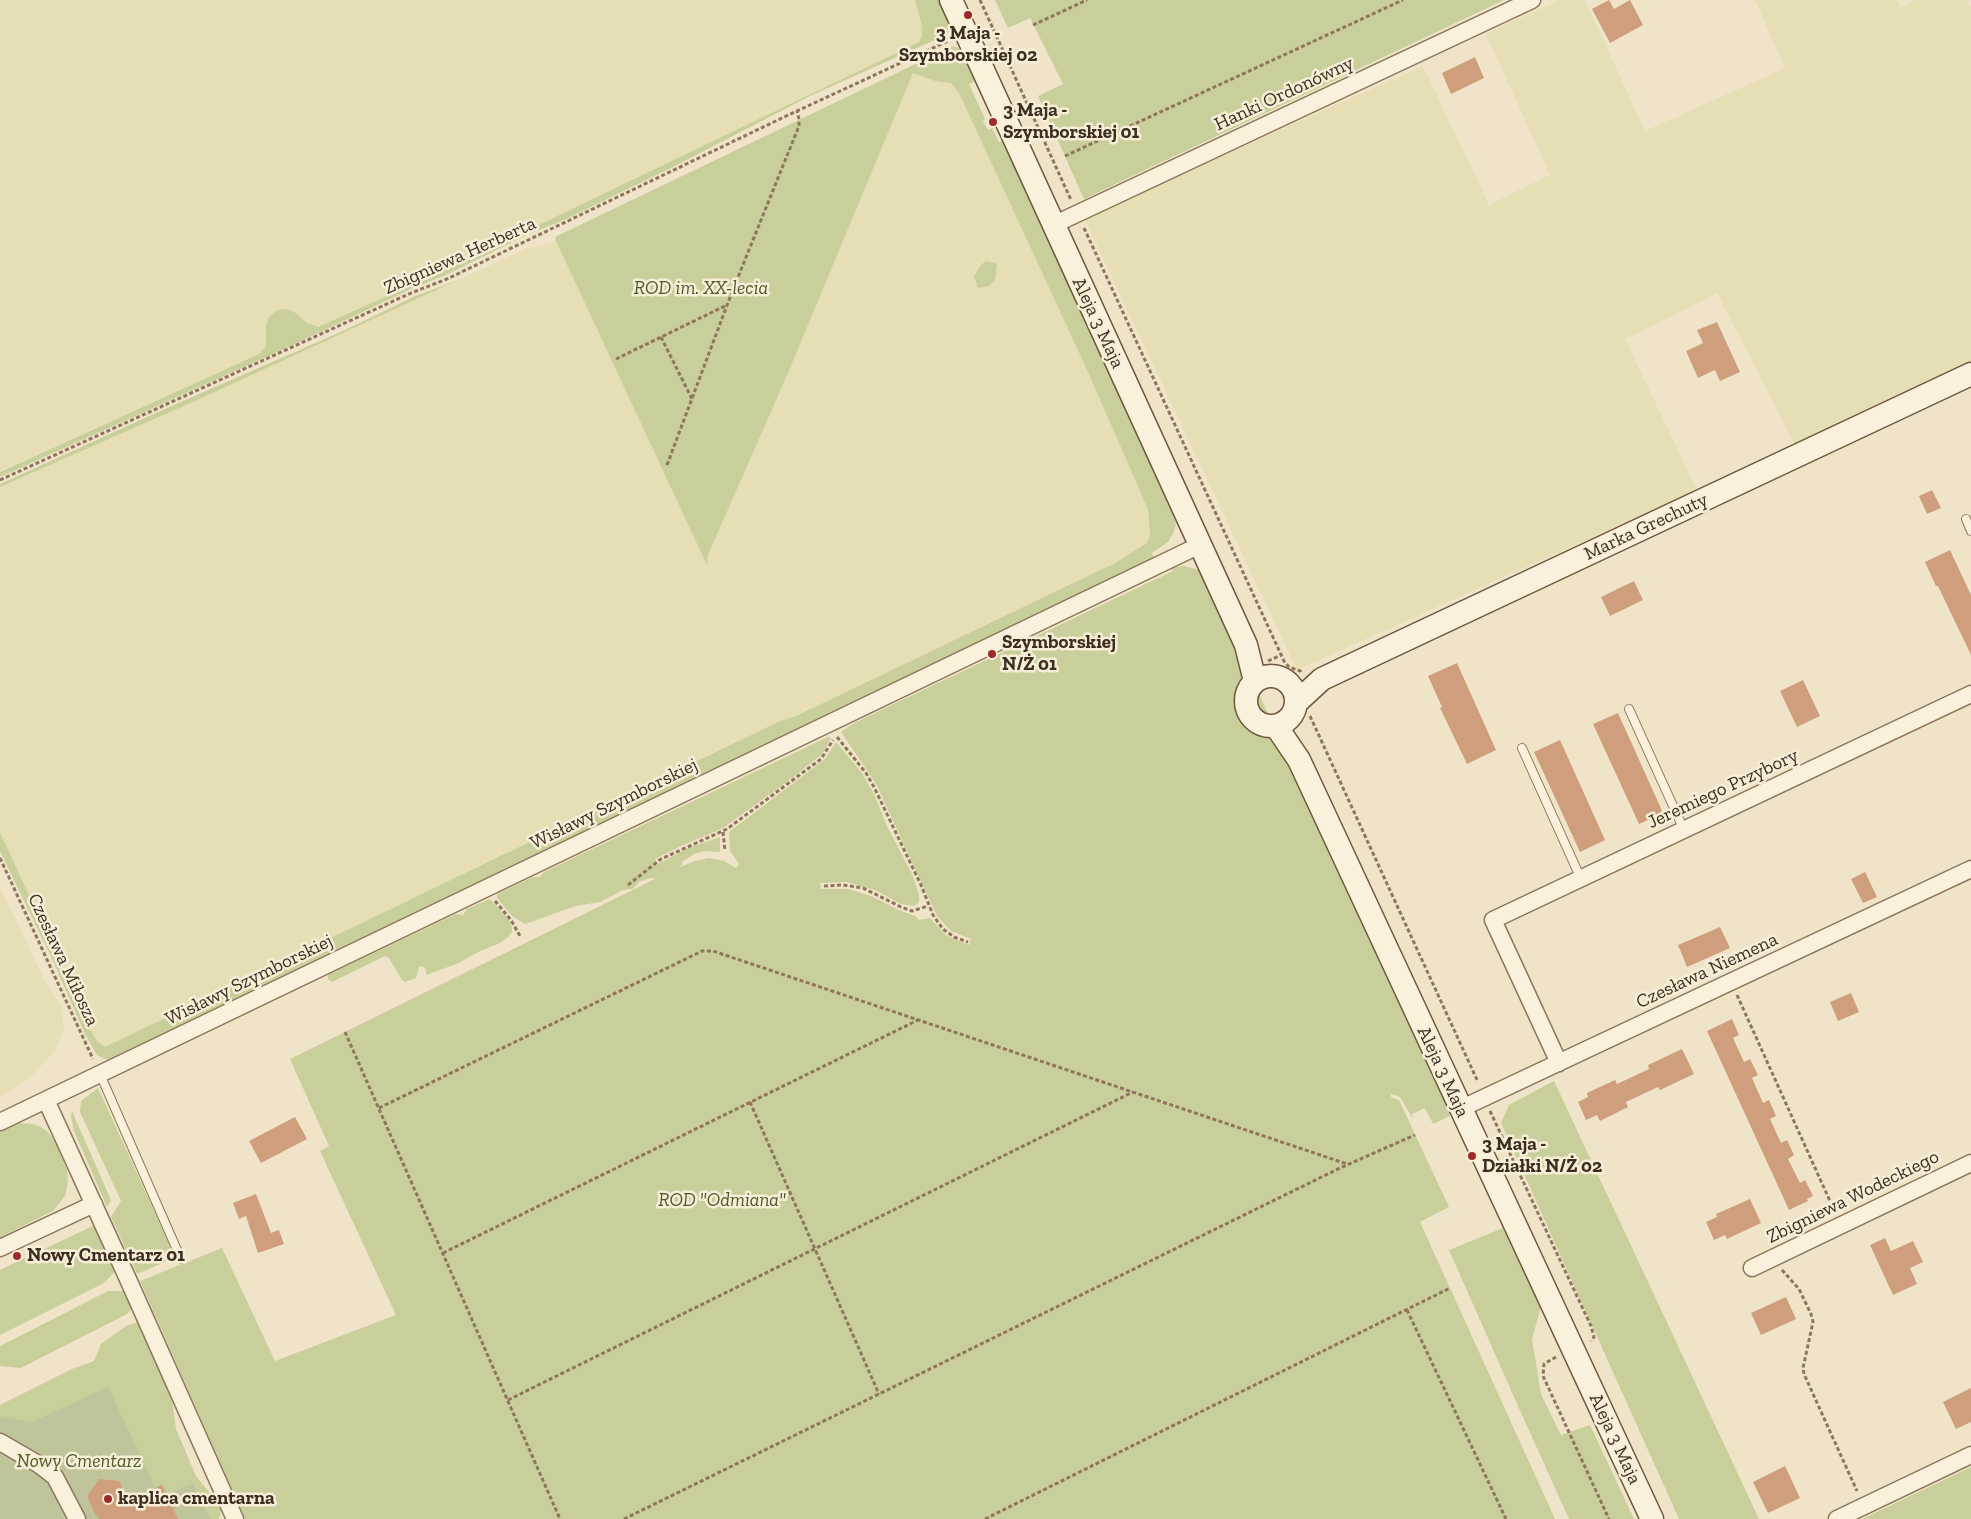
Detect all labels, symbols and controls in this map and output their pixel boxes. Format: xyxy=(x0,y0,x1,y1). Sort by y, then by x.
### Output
marker: 3 Maja - Szymborskiej 02 xyxy=(962,9,974,21)
place label: 3 Maja - Szymborskiej 02 xyxy=(899,23,1037,67)
street label: Hanki Ordonówny xyxy=(1211,52,1357,136)
place label: 3 Maja - Szymborskiej 01 xyxy=(1003,100,1139,144)
marker: 3 Maja - Szymborskiej 01 xyxy=(987,116,999,128)
street label: Zbigniewa Herberta xyxy=(380,212,540,300)
street label: Aleja 3 Maja xyxy=(1067,274,1129,372)
park label: ROD im. XX-lecia xyxy=(634,278,768,300)
street label: Marka Grechuty xyxy=(1581,488,1711,566)
place label: Szymborskiej N/Ż 01 xyxy=(1002,632,1116,676)
marker: Szymborskiej N/Ż 01 xyxy=(986,648,998,660)
street label: Jeremiego Przybory xyxy=(1644,744,1802,834)
street label: Wisławy Szymborskiej xyxy=(527,754,701,854)
street label: Czesława Miłosza xyxy=(22,890,104,1030)
street label: Czesława Niemena xyxy=(1633,928,1781,1014)
street label: Wisławy Szymborskiej xyxy=(162,930,336,1030)
street label: Aleja 3 Maja xyxy=(1412,1023,1474,1121)
place label: 3 Maja - Działki N/Ż 02 xyxy=(1482,1134,1602,1178)
street label: Zbigniewa Wodeckiego xyxy=(1763,1145,1943,1249)
marker: 3 Maja - Działki N/Ż 02 xyxy=(1466,1150,1478,1162)
park label: ROD "Odmiana" xyxy=(658,1190,786,1212)
place label: Nowy Cmentarz 01 xyxy=(27,1245,185,1267)
marker: Nowy Cmentarz 01 xyxy=(11,1250,23,1262)
street label: Aleja 3 Maja xyxy=(1584,1390,1646,1488)
park label: Nowy Cmentarz xyxy=(16,1451,142,1473)
place label: kaplica cmentarna xyxy=(118,1488,275,1510)
marker: kaplica cmentarna xyxy=(102,1493,114,1505)

